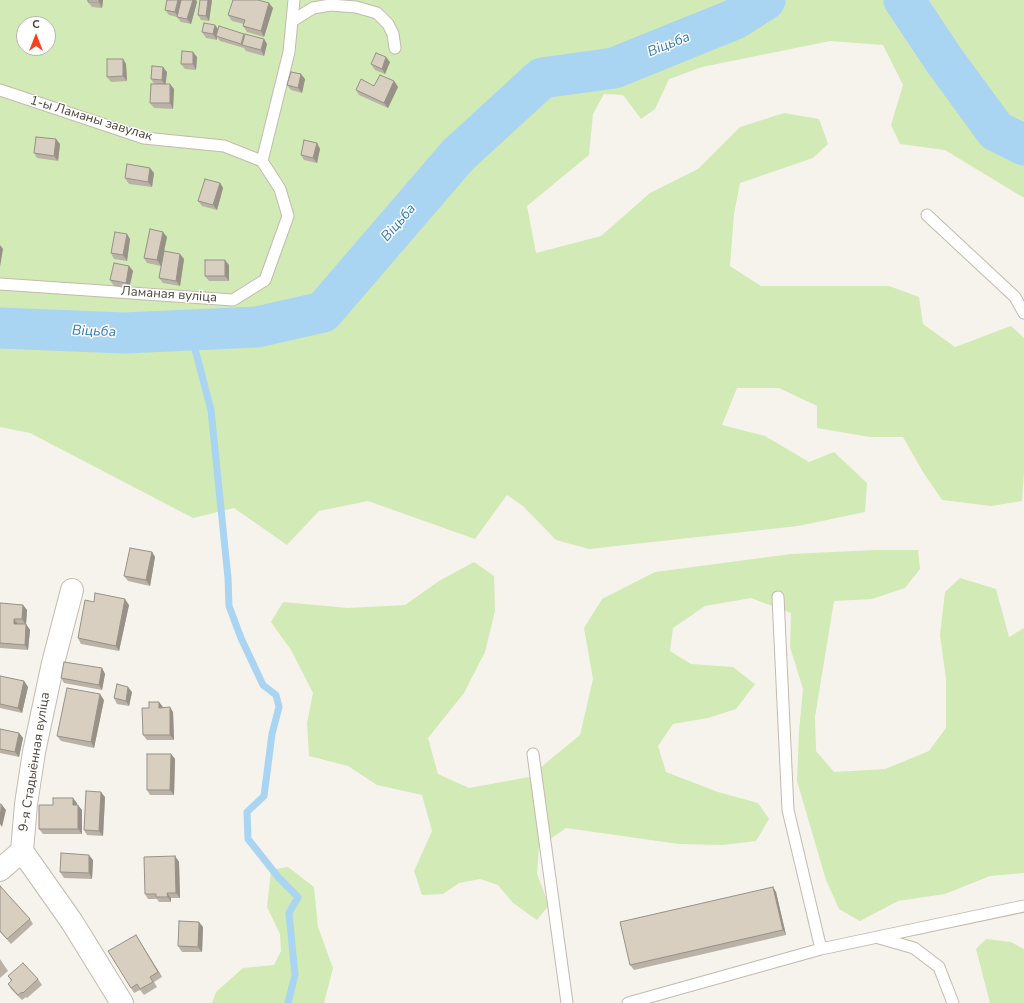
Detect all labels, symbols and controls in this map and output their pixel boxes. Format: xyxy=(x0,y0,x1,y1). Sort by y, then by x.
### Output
north arrow xyxy=(16,16,56,56)
text: С xyxy=(32,17,40,32)
water label: Віцьба xyxy=(645,29,693,61)
street label: 1-ы Ламаны завулак xyxy=(28,93,154,145)
water label: Віцьба xyxy=(378,201,420,245)
street label: Ламаная вуліца xyxy=(121,284,217,306)
water label: Віцьба xyxy=(72,323,116,341)
street label: 9-я Стадыённая вуліца xyxy=(16,691,54,833)

